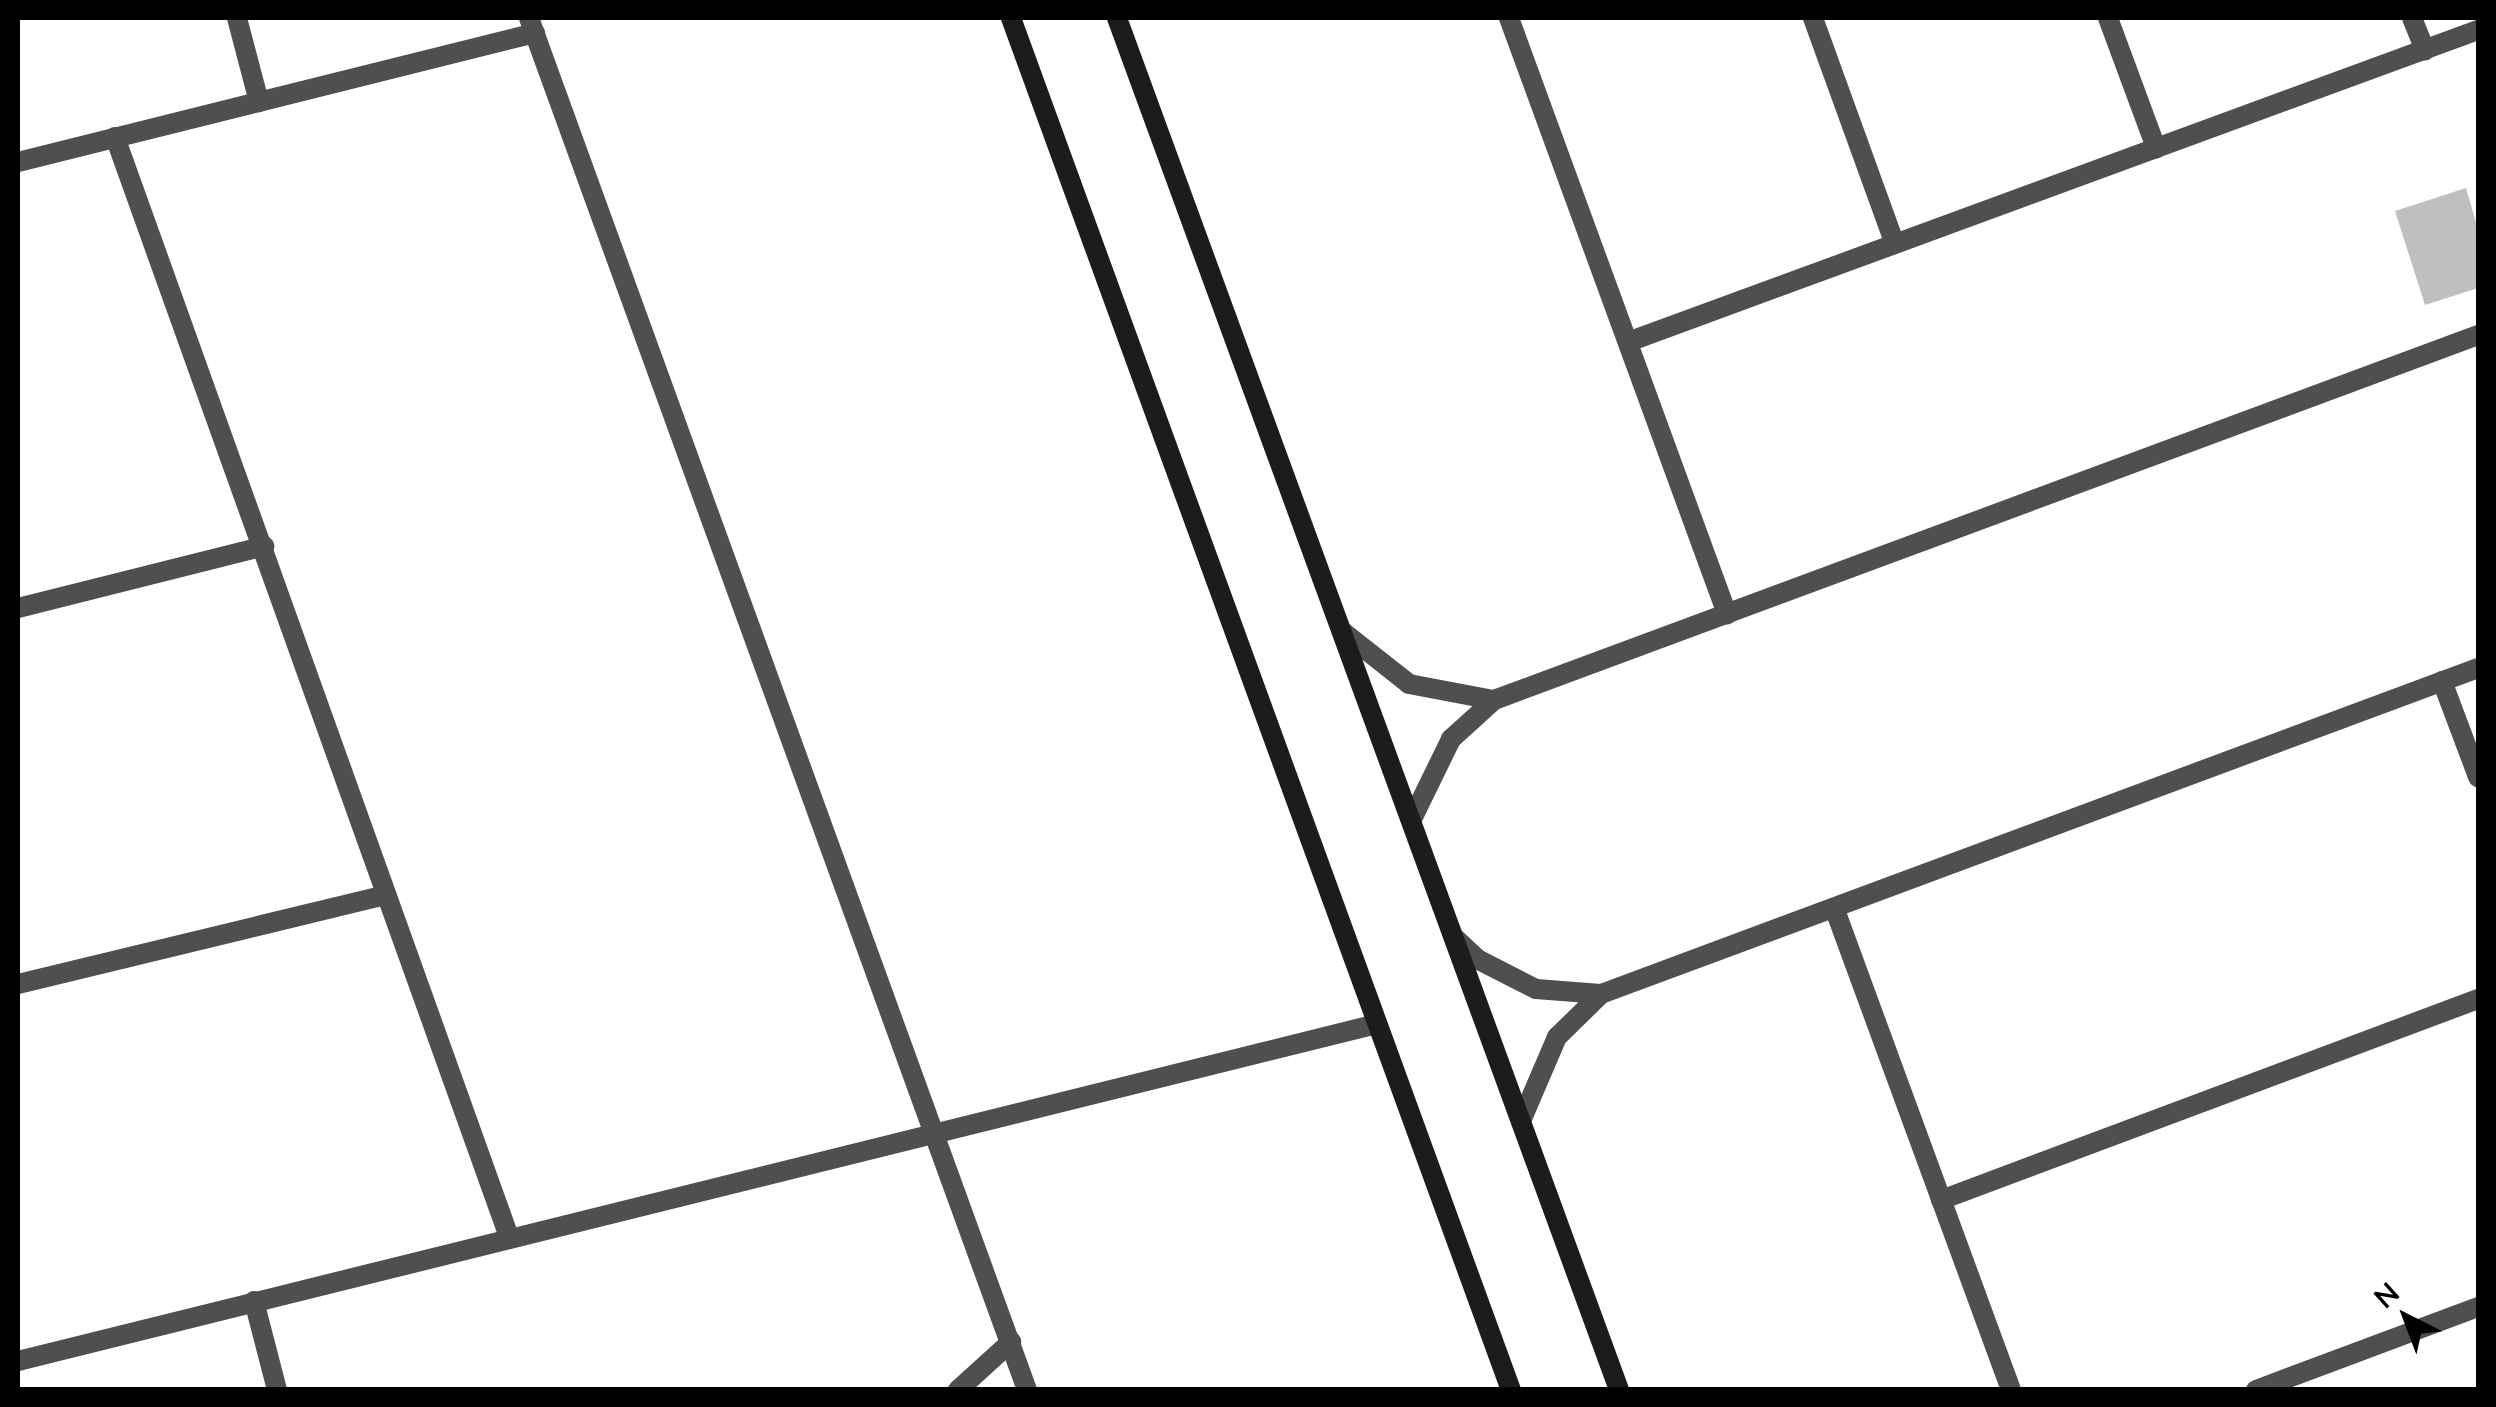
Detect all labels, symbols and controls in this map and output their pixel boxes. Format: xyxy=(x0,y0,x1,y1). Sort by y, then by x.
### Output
north arrow xyxy=(2356,1267,2456,1367)
text: N xyxy=(2367,1275,2405,1315)

